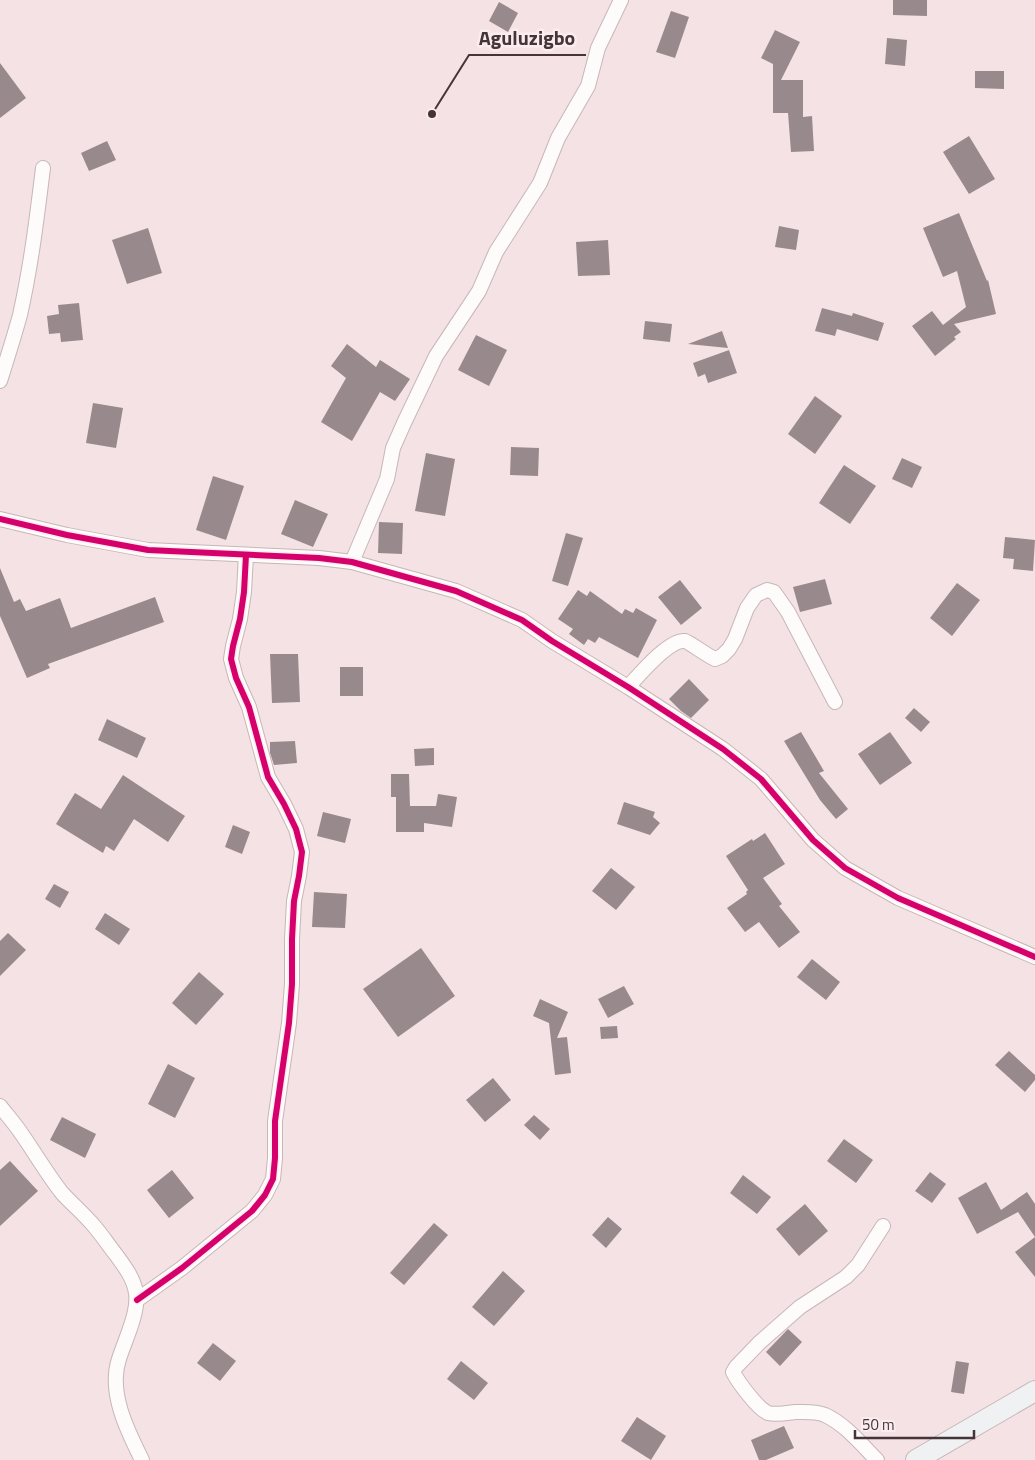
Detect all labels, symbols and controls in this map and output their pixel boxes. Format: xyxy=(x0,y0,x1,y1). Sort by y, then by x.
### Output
callout: Aguluzigbo xyxy=(469,20,586,55)
text: Aguluzigbo xyxy=(479,22,575,53)
scale bar xyxy=(855,1408,974,1440)
text: 50 m xyxy=(862,1413,895,1436)

